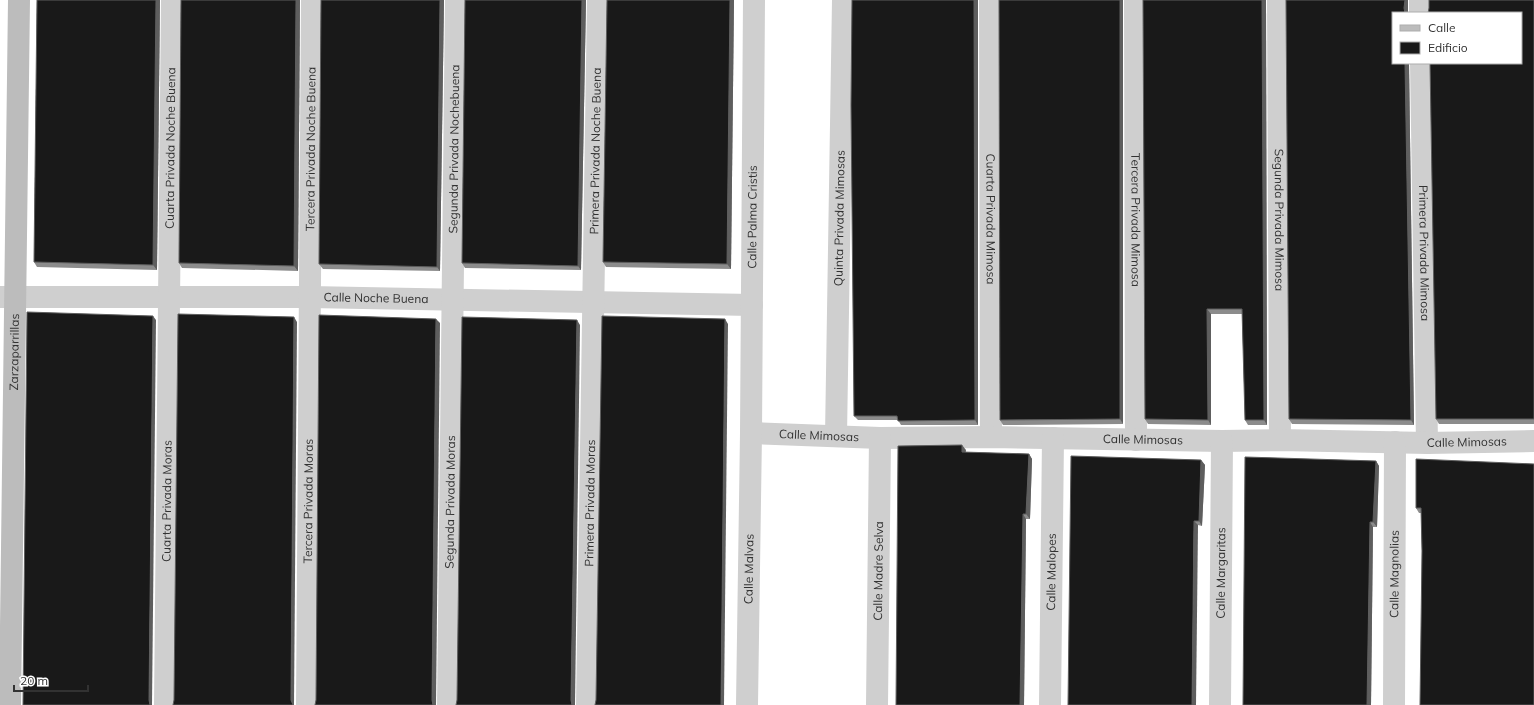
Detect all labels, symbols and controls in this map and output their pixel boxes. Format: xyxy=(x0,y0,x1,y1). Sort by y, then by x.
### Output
legend xyxy=(1392,12,1522,64)
text: Calle xyxy=(1428,20,1455,35)
text: Edificio xyxy=(1428,40,1468,55)
street label: Segunda Privada Nochebuena xyxy=(445,64,462,234)
street label: Cuarta Privada Noche Buena xyxy=(162,67,178,229)
street label: Tercera Privada Noche Buena xyxy=(302,67,319,231)
street label: Primera Privada Noche Buena xyxy=(586,67,604,235)
street label: Segunda Privada Mimosa xyxy=(1272,149,1287,291)
street label: Quinta Privada Mimosas xyxy=(830,150,848,286)
street label: Cuarta Privada Mimosa xyxy=(983,153,999,285)
street label: Tercera Privada Mimosa xyxy=(1128,153,1144,287)
street label: Calle Palma Cristis xyxy=(744,165,760,269)
street label: Primera Privada Mimosa xyxy=(1416,185,1433,321)
street label: Calle Noche Buena xyxy=(323,289,429,306)
street label: Zarzaparrillas xyxy=(6,313,22,391)
street label: Calle Mimosas xyxy=(779,426,859,444)
street label: Calle Mimosas xyxy=(1103,431,1183,447)
street label: Calle Mimosas xyxy=(1427,434,1507,450)
street label: Segunda Privada Moras xyxy=(442,435,458,569)
street label: Tercera Privada Moras xyxy=(300,439,316,563)
street label: Primera Privada Moras xyxy=(581,439,598,567)
street label: Cuarta Privada Moras xyxy=(158,440,175,562)
street label: Calle Madre Selva xyxy=(870,521,886,621)
street label: Calle Margaritas xyxy=(1213,527,1228,619)
street label: Calle Magnolias xyxy=(1386,530,1402,618)
street label: Calle Malopes xyxy=(1043,533,1059,611)
street label: Calle Malvas xyxy=(740,534,757,604)
scale bar xyxy=(14,667,88,693)
text: 20 m xyxy=(20,673,48,688)

